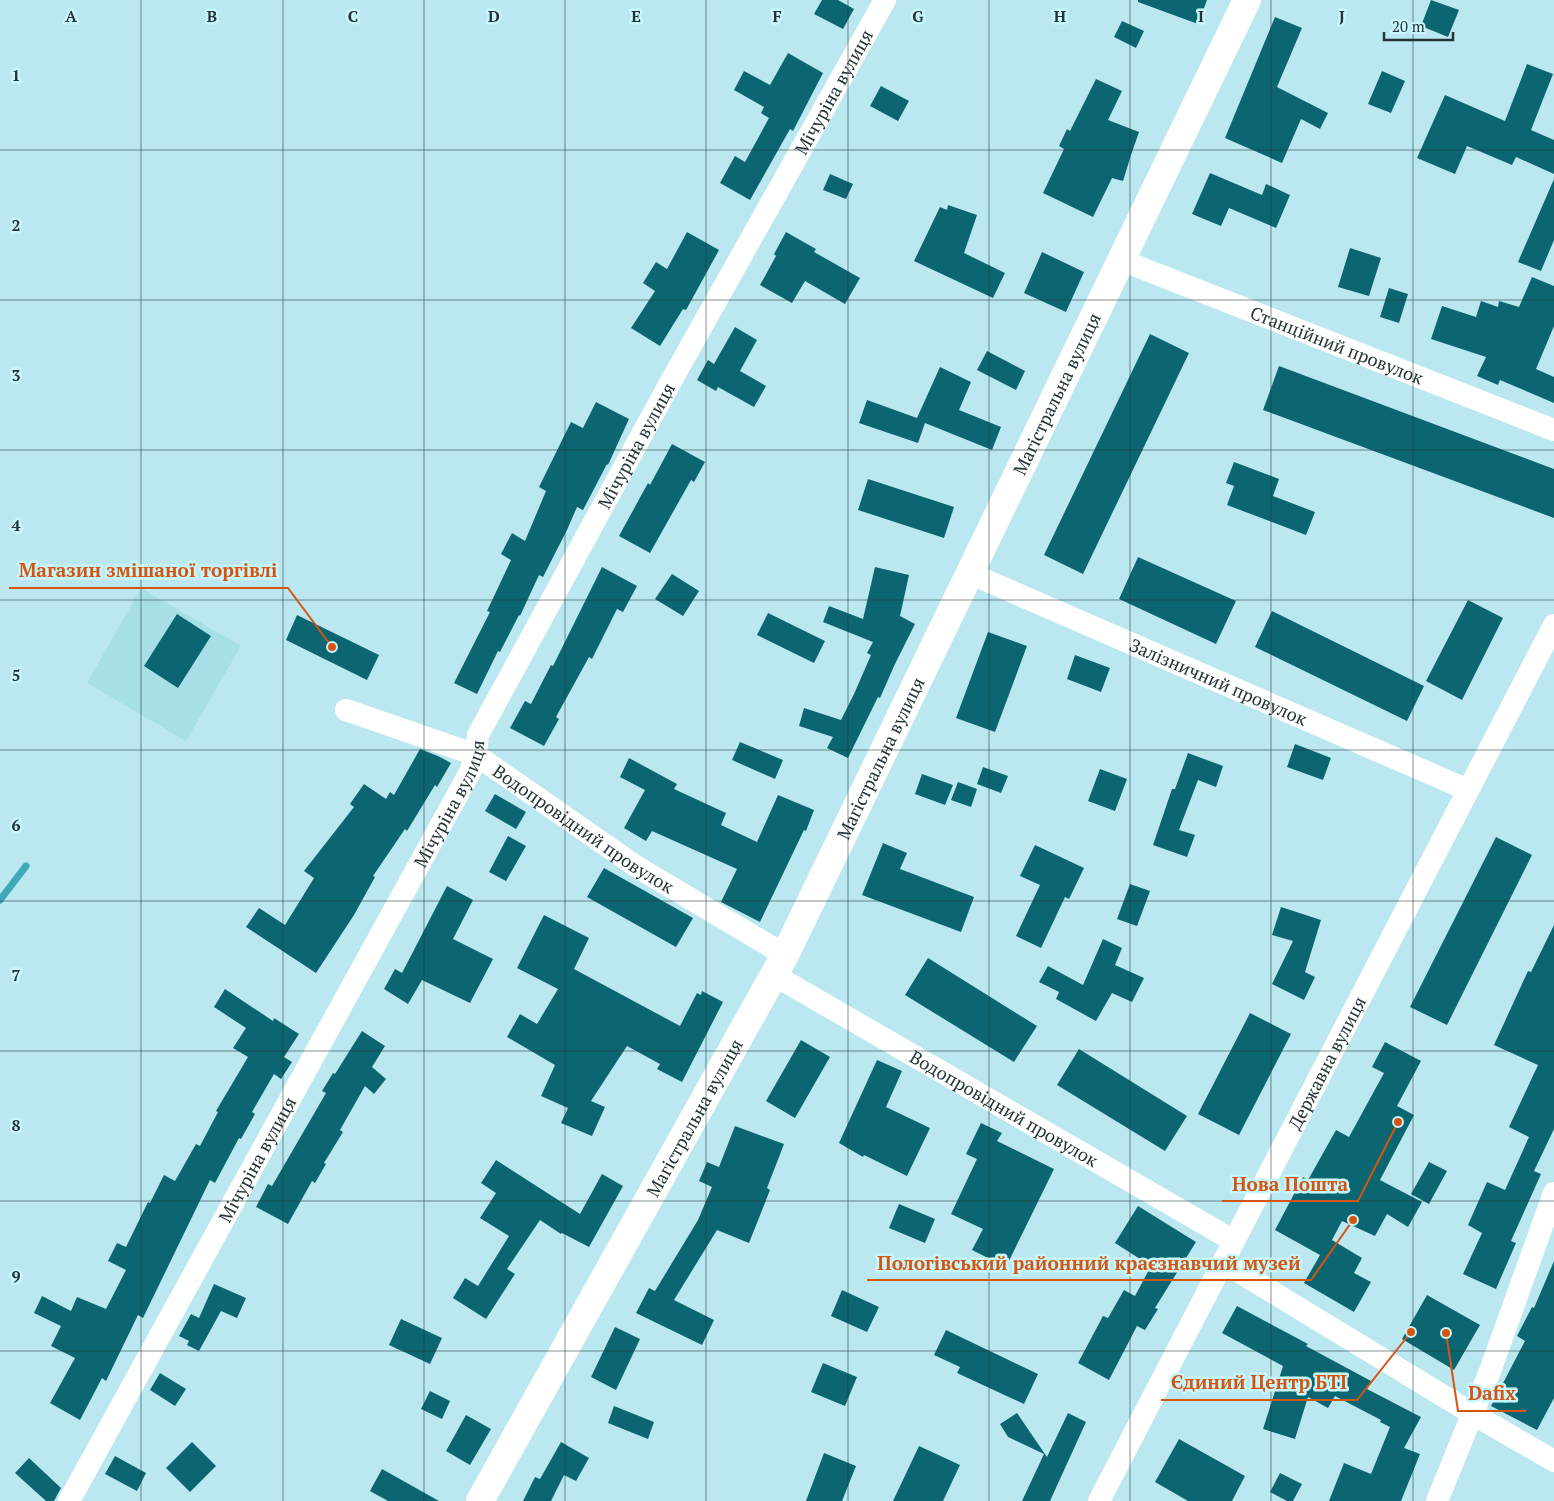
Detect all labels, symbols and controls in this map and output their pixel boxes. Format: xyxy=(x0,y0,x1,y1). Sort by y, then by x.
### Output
text: A xyxy=(65,5,77,27)
text: B xyxy=(207,5,217,27)
text: C xyxy=(348,5,358,27)
text: D xyxy=(488,5,500,27)
text: E xyxy=(631,5,641,27)
text: F xyxy=(772,5,782,27)
text: G xyxy=(912,5,924,27)
text: H xyxy=(1054,5,1066,27)
text: I xyxy=(1198,5,1204,27)
text: J xyxy=(1339,5,1345,27)
scale bar xyxy=(1384,10,1453,42)
text: 20 m xyxy=(1392,16,1425,36)
street label: Мічуріна вулиця xyxy=(789,25,878,159)
text: 1 xyxy=(11,64,21,86)
text: 2 xyxy=(11,214,21,236)
street label: Станційний провулок xyxy=(1247,300,1427,390)
street label: Магістральна вулиця xyxy=(1007,309,1106,479)
text: 3 xyxy=(11,364,21,386)
street label: Мічуріна вулиця xyxy=(592,378,680,513)
text: 4 xyxy=(11,514,21,536)
callout: Магазин змішаної торгівлі xyxy=(9,554,288,588)
text: Магазин змішаної торгівлі xyxy=(19,557,277,582)
street label: Залізничний провулок xyxy=(1126,632,1311,731)
text: 5 xyxy=(11,664,21,686)
street label: Магістральна вулиця xyxy=(831,673,930,843)
street label: Мічуріна вулиця xyxy=(408,739,489,872)
street label: Водопровідний провулок xyxy=(489,759,679,898)
text: 6 xyxy=(11,814,21,836)
text: 7 xyxy=(11,964,21,986)
street label: Державна вулиця xyxy=(1282,992,1371,1133)
street label: Магістральна вулиця xyxy=(640,1034,748,1201)
street label: Водопровідний провулок xyxy=(906,1044,1103,1172)
street label: Мічуріна вулиця xyxy=(213,1092,301,1226)
text: 8 xyxy=(11,1114,21,1136)
callout: Нова Пошта xyxy=(1222,1167,1358,1201)
text: Нова Пошта xyxy=(1232,1171,1349,1196)
callout: Пологівський районний краєзнавчий музей xyxy=(867,1246,1311,1280)
text: Пологівський районний краєзнавчий музей xyxy=(877,1250,1301,1275)
text: 9 xyxy=(11,1265,21,1287)
callout: Єдиний Центр БТІ xyxy=(1161,1366,1357,1400)
text: Єдиний Центр БТІ xyxy=(1171,1369,1347,1394)
callout: Dafix xyxy=(1458,1377,1526,1411)
text: Dafix xyxy=(1468,1380,1516,1405)

